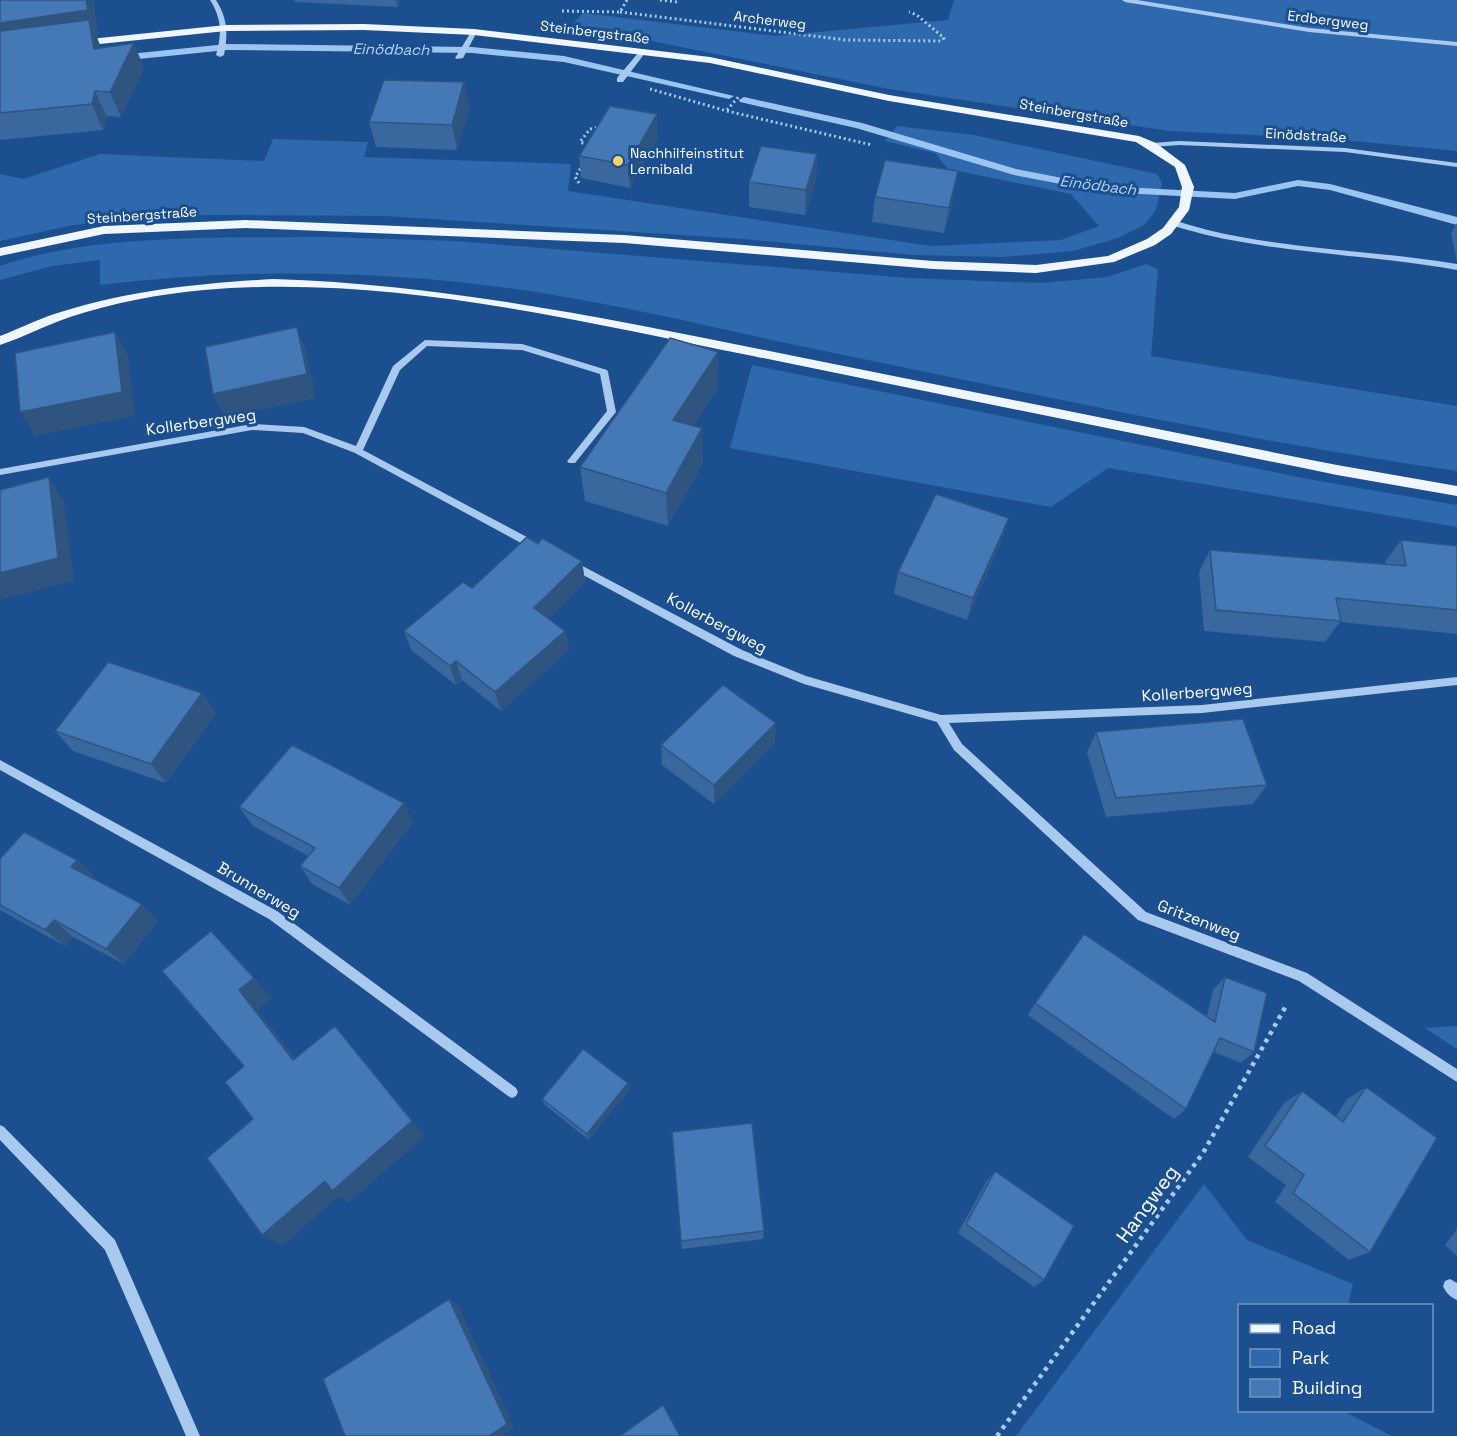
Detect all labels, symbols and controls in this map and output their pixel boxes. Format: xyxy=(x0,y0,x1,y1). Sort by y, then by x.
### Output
street label: Erdbergweg xyxy=(1286,6,1370,34)
street label: Archerweg xyxy=(733,7,807,33)
street label: Steinbergstraße xyxy=(539,16,651,48)
water label: Einödbach xyxy=(353,39,430,59)
street label: Steinbergstraße xyxy=(1018,95,1130,131)
street label: Einödstraße xyxy=(1265,124,1347,146)
place label: Nachhilfeinstitut Lernibald xyxy=(630,144,744,178)
marker: Nachhilfeinstitut Lernibald xyxy=(611,154,625,168)
water label: Einödbach xyxy=(1059,171,1138,199)
street label: Steinbergstraße xyxy=(86,202,198,228)
street label: Kollerbergweg xyxy=(145,404,257,440)
street label: Kollerbergweg xyxy=(663,588,771,658)
street label: Kollerbergweg xyxy=(1141,678,1253,706)
street label: Brunnerweg xyxy=(213,857,305,923)
street label: Gritzenweg xyxy=(1154,895,1244,945)
street label: Hangweg xyxy=(1110,1160,1184,1248)
legend xyxy=(1238,1304,1433,1412)
text: Road xyxy=(1292,1316,1336,1339)
text: Park xyxy=(1292,1346,1330,1369)
text: Building xyxy=(1292,1376,1362,1399)

